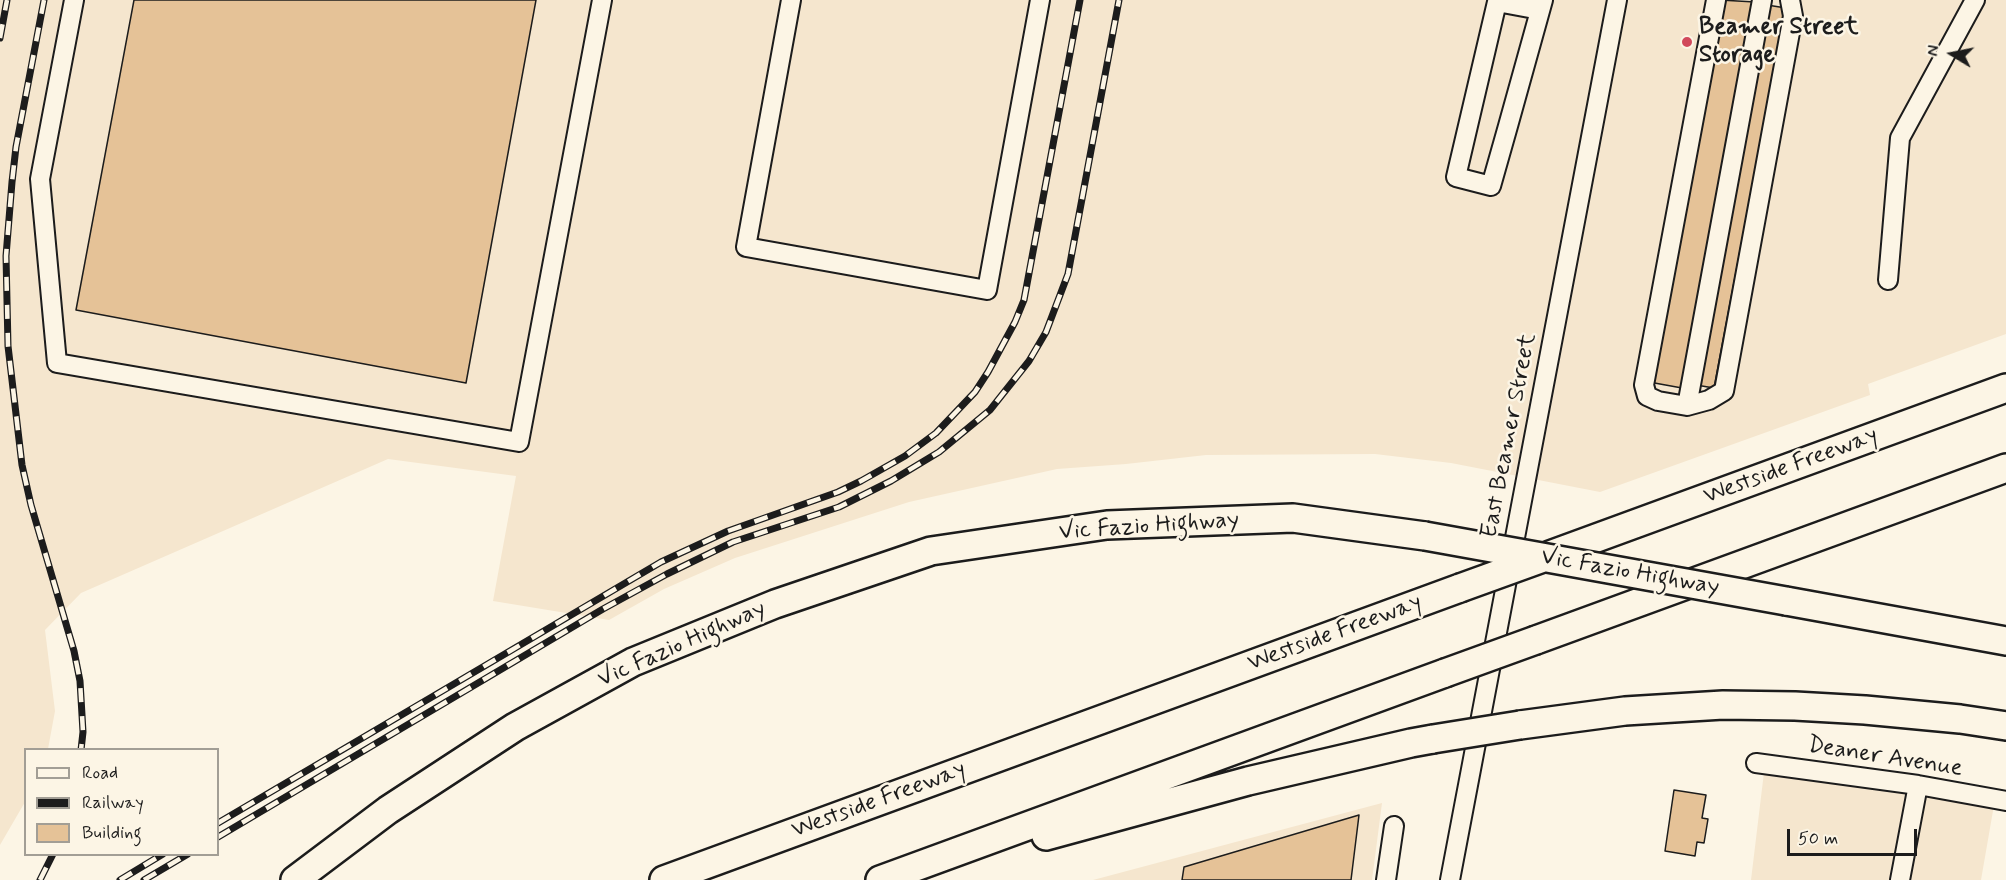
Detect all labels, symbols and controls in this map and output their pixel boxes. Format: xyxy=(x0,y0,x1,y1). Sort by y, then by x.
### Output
place label: Beamer Street Storage xyxy=(1699,14,1858,70)
north arrow xyxy=(1922,24,1982,84)
marker: Beamer Street Storage xyxy=(1680,35,1694,49)
text: N xyxy=(1923,44,1945,58)
street label: East Beamer Street xyxy=(1476,331,1544,541)
street label: Westside Freeway xyxy=(1700,422,1882,512)
street label: Vic Fazio Highway xyxy=(1058,506,1240,548)
street label: Vic Fazio Highway xyxy=(1539,543,1721,603)
street label: Westside Freeway xyxy=(1244,589,1426,679)
street label: Vic Fazio Highway xyxy=(594,595,770,695)
street label: Deaner Avenue xyxy=(1805,732,1965,784)
legend xyxy=(24,748,219,856)
street label: Westside Freeway xyxy=(788,756,970,846)
text: Road xyxy=(82,761,118,785)
text: Railway xyxy=(82,791,144,815)
scale bar xyxy=(1790,817,1920,855)
text: Building xyxy=(82,821,142,845)
text: 50 m xyxy=(1798,827,1838,851)

